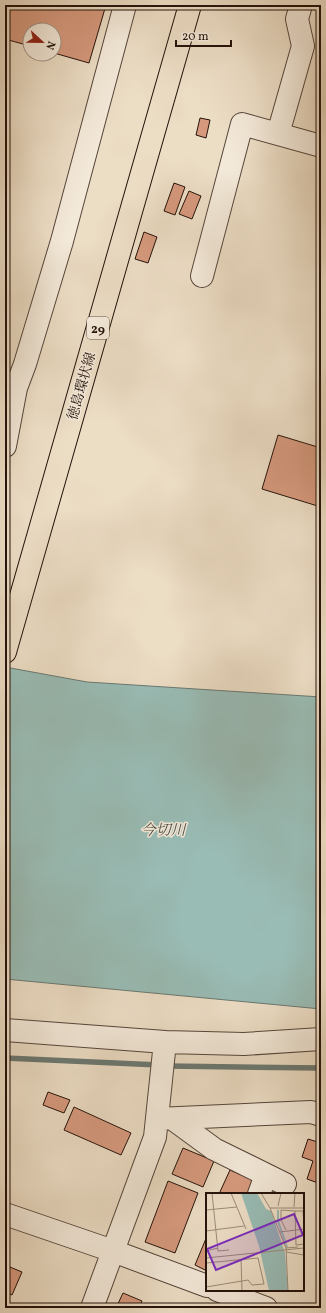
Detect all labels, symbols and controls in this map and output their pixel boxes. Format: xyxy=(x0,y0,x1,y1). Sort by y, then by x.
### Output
north arrow xyxy=(22,22,62,62)
scale bar xyxy=(176,22,231,48)
text: 20 m xyxy=(182,29,209,45)
text: N xyxy=(41,39,58,52)
road number: 29 xyxy=(87,317,109,339)
street label: 徳島環状線 xyxy=(64,350,101,423)
water label: 今切川 xyxy=(140,821,187,842)
inset map xyxy=(206,1193,304,1291)

